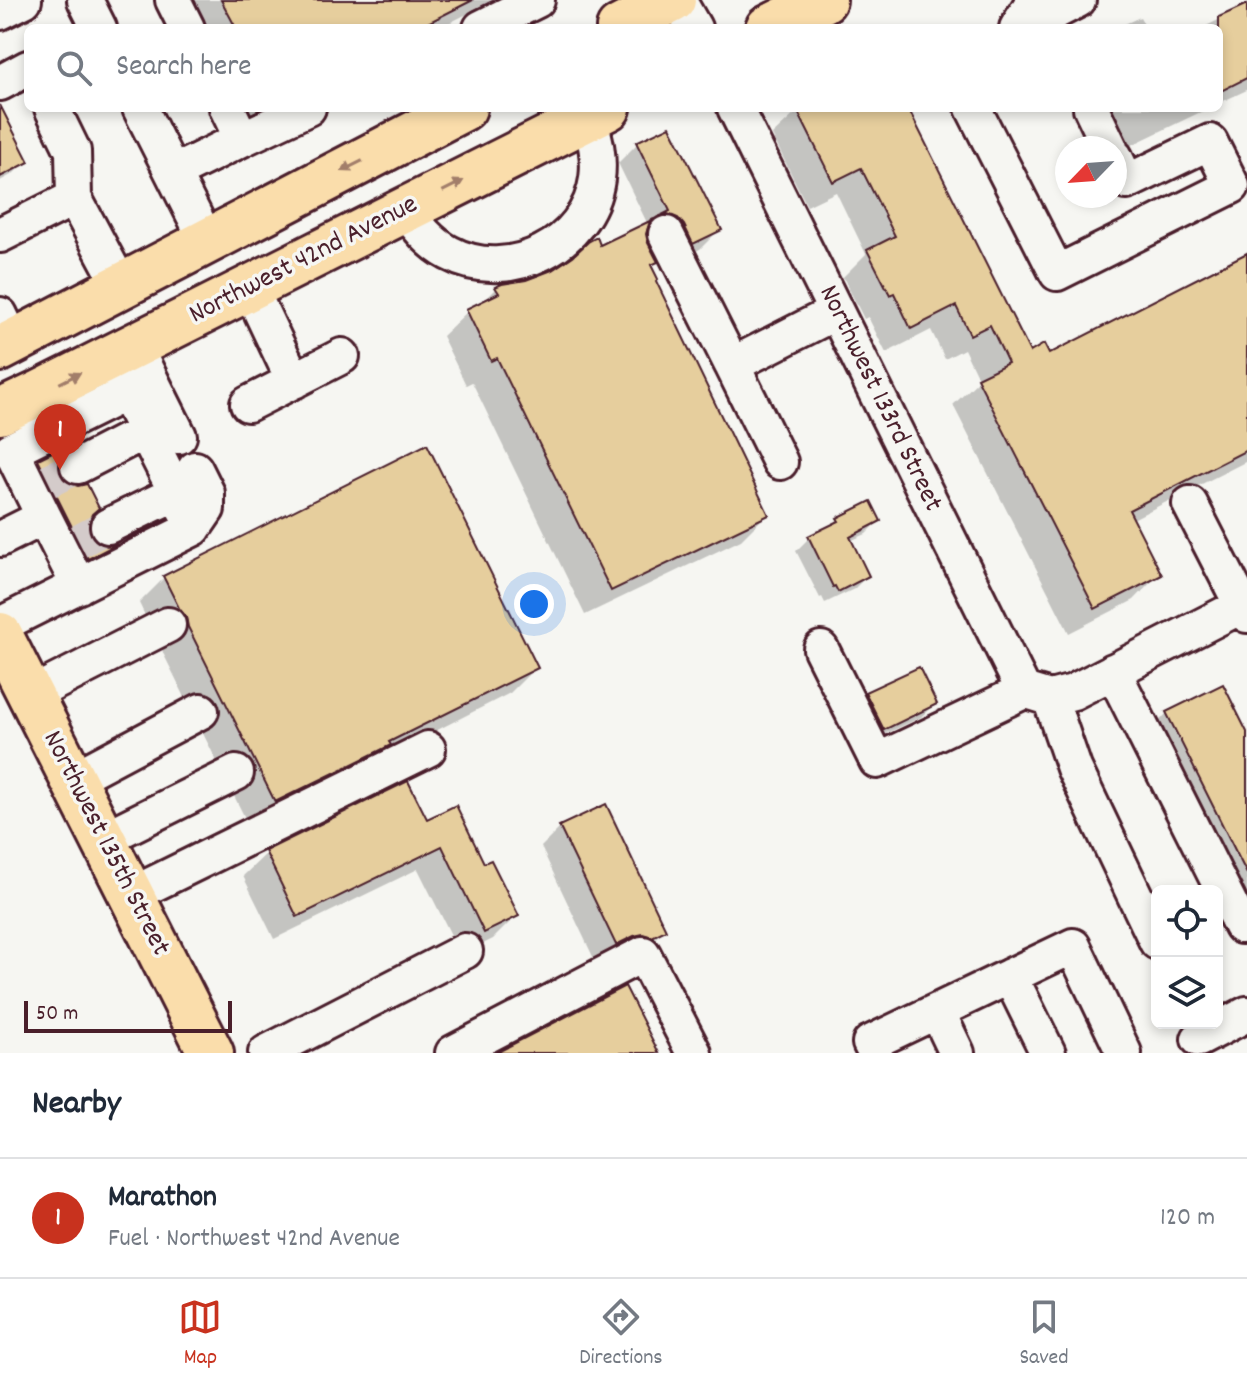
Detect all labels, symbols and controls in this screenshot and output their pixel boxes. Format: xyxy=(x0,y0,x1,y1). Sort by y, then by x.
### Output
search box xyxy=(24,24,1223,112)
icon: search xyxy=(52,46,96,90)
text: Search here xyxy=(116,47,252,90)
north arrow xyxy=(1055,136,1127,208)
one-way arrow xyxy=(341,159,364,173)
one-way arrow xyxy=(441,179,464,193)
street label: Northwest 42nd Avenue xyxy=(183,186,425,336)
street label: Northwest 133rd Street xyxy=(807,279,951,519)
one-way arrow xyxy=(59,371,82,385)
pin: 1 xyxy=(34,404,86,470)
your location xyxy=(514,584,554,624)
street label: Northwest 135th Street xyxy=(31,724,179,964)
map controls xyxy=(1151,885,1223,1029)
button: locate xyxy=(1151,885,1223,957)
button: layers xyxy=(1151,957,1223,1029)
scale bar xyxy=(24,997,232,1033)
text: 50 m xyxy=(36,999,78,1030)
text: Nearby xyxy=(32,1081,121,1130)
text: Marathon xyxy=(108,1178,217,1221)
text: 1 xyxy=(55,1200,61,1237)
text: 120 m xyxy=(1160,1200,1215,1237)
text: Fuel · Northwest 42nd Avenue xyxy=(108,1221,400,1258)
tab: Map xyxy=(178,1295,222,1374)
tab: Directions xyxy=(579,1295,663,1374)
tab: Saved xyxy=(1019,1295,1069,1374)

